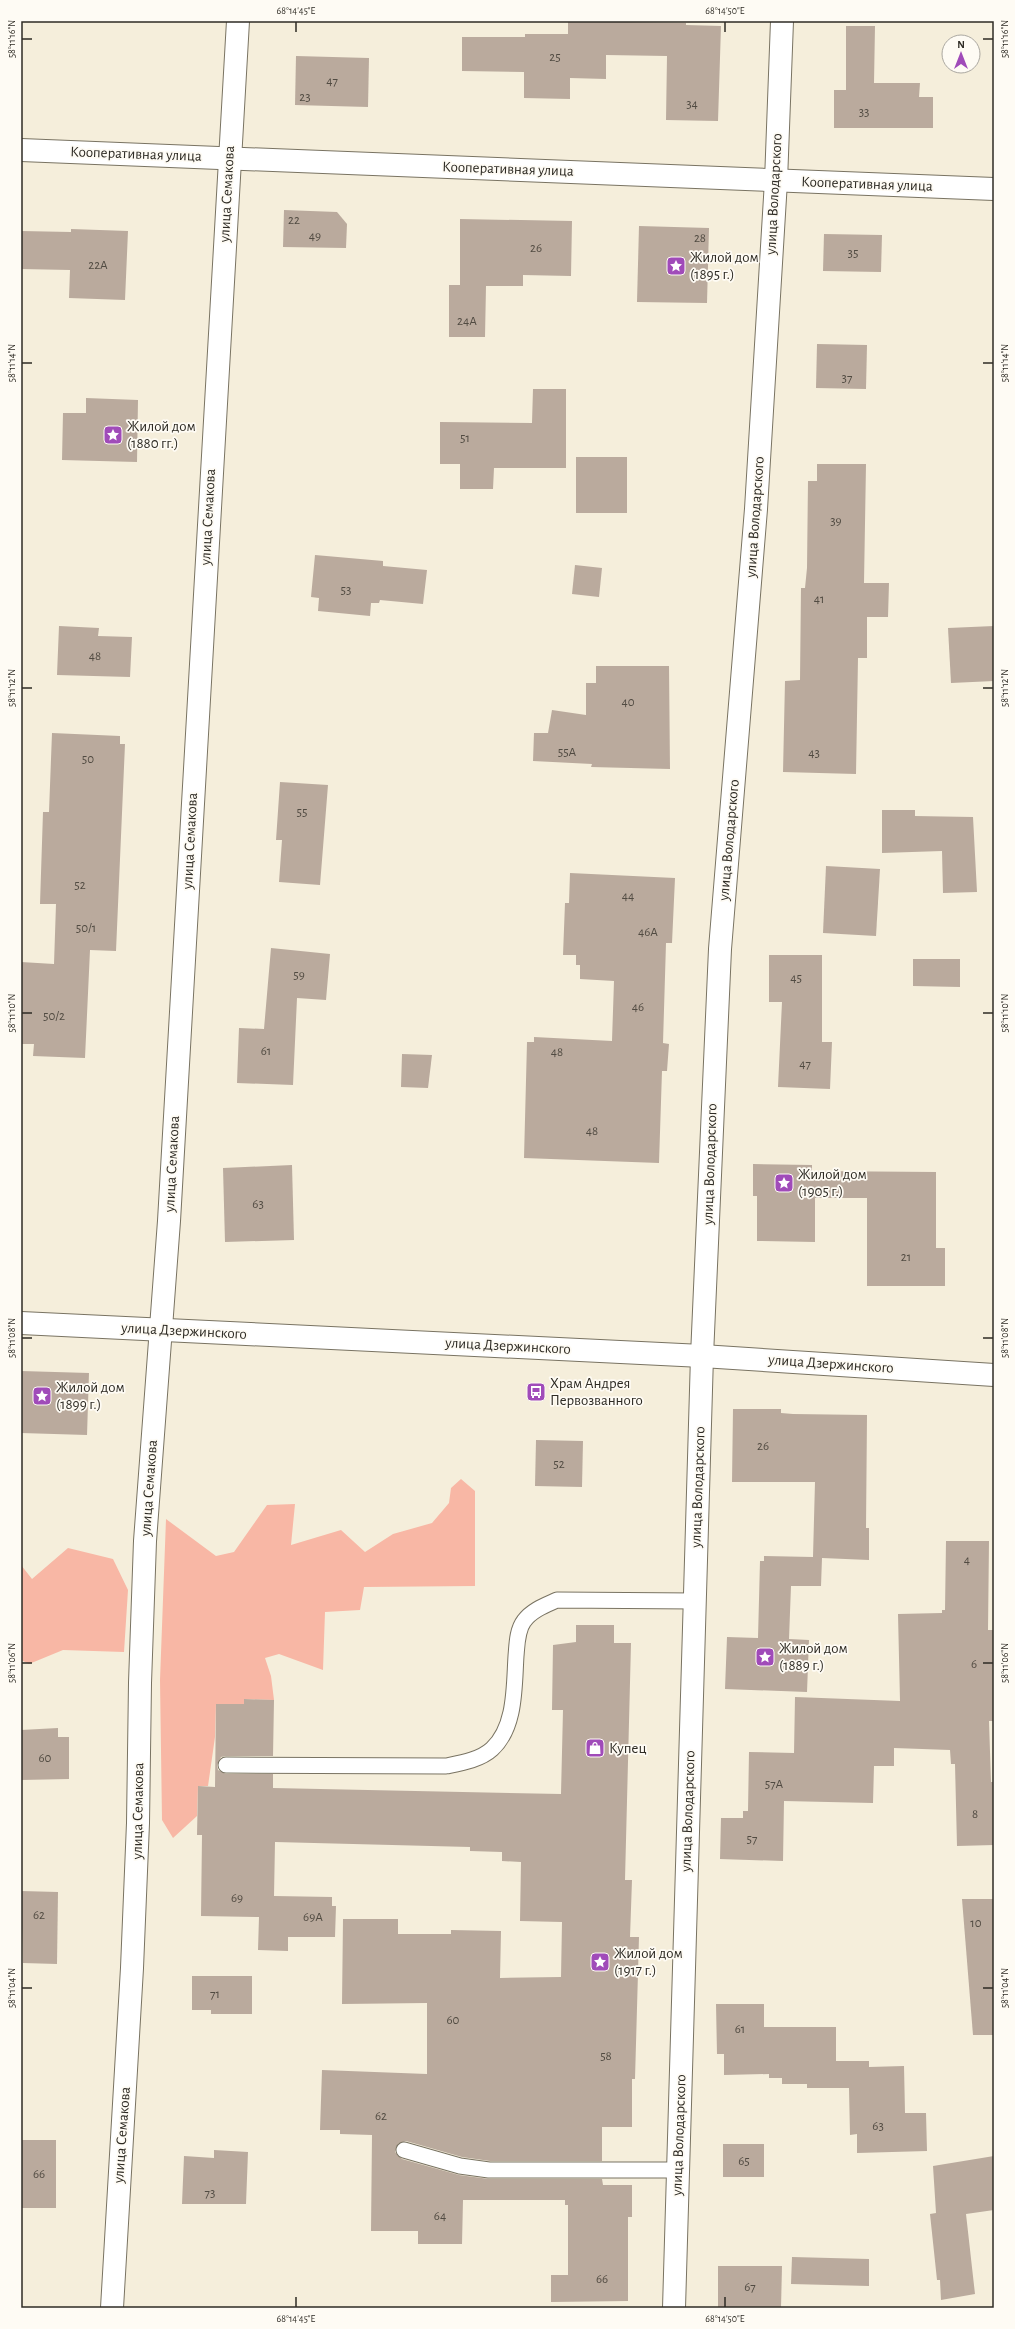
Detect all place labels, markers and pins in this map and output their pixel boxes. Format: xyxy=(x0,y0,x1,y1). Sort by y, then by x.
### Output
place label: Жилой дом (1895 г.) xyxy=(690,250,759,282)
place icon: Жилой дом (1895 г.) xyxy=(665,255,687,277)
place label: Жилой дом (1880 гг.) xyxy=(127,419,196,451)
place icon: Жилой дом (1880 гг.) xyxy=(102,424,124,446)
place label: Жилой дом (1905 г.) xyxy=(798,1167,867,1199)
place icon: Жилой дом (1905 г.) xyxy=(773,1172,795,1194)
place label: Храм Андрея Первозванного xyxy=(550,1376,643,1408)
place label: Жилой дом (1899 г.) xyxy=(56,1380,125,1412)
bus stop icon: Храм Андрея Первозванного xyxy=(525,1381,547,1403)
place icon: Жилой дом (1899 г.) xyxy=(31,1385,53,1407)
place label: Жилой дом (1889 г.) xyxy=(779,1641,848,1673)
place icon: Жилой дом (1889 г.) xyxy=(754,1646,776,1668)
shop icon: Купец xyxy=(584,1737,606,1759)
place label: Купец xyxy=(609,1741,647,1756)
place label: Жилой дом (1917 г.) xyxy=(614,1946,683,1978)
place icon: Жилой дом (1917 г.) xyxy=(589,1951,611,1973)

